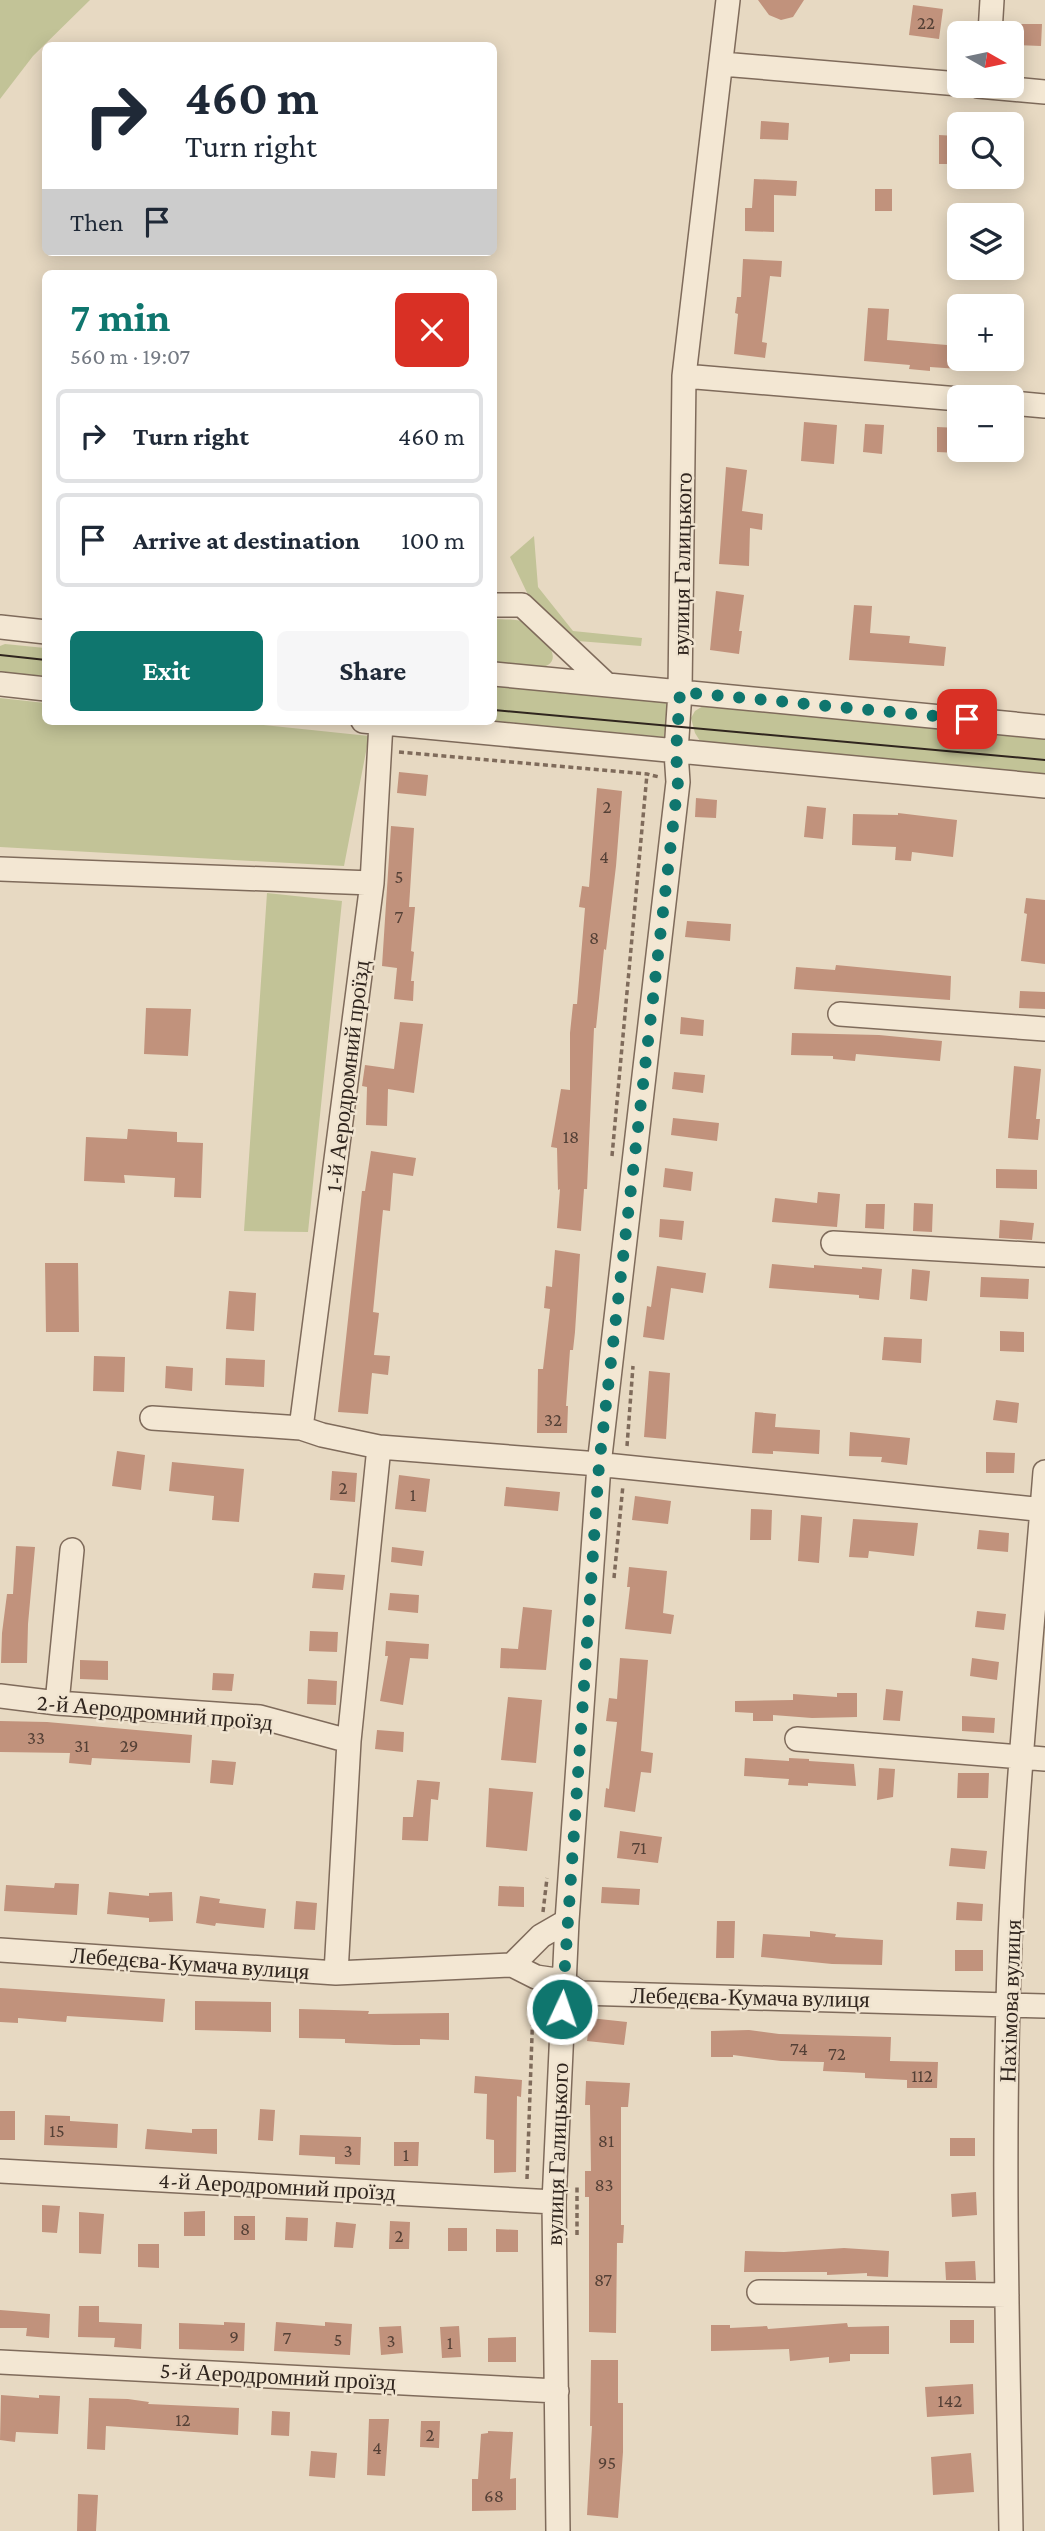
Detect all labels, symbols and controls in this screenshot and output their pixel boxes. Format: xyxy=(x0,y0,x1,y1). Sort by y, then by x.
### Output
house number: 22 xyxy=(917,12,935,33)
north arrow xyxy=(947,21,1024,98)
map controls xyxy=(947,21,1024,462)
icon: right xyxy=(70,70,161,161)
text: 460 m xyxy=(185,70,319,125)
button: search xyxy=(947,112,1024,189)
text: Turn right xyxy=(185,128,317,164)
icon: arrive xyxy=(138,203,176,241)
button: layers xyxy=(947,203,1024,280)
text: Then xyxy=(70,208,124,237)
text: 7 min xyxy=(70,293,170,340)
button: close xyxy=(395,293,469,367)
button: + xyxy=(947,294,1024,371)
text: 560 m · 19:07 xyxy=(70,343,190,369)
button: − xyxy=(947,385,1024,462)
icon: right xyxy=(74,417,112,455)
text: Turn right xyxy=(133,422,249,451)
text: 460 m xyxy=(398,422,465,451)
street label: вулиця Галицького xyxy=(667,472,697,656)
icon: arrive xyxy=(74,521,112,559)
text: Arrive at destination xyxy=(133,526,360,555)
text: 100 m xyxy=(401,526,465,555)
button: Exit xyxy=(70,631,263,711)
button: Share xyxy=(277,631,469,711)
pin xyxy=(937,689,997,749)
icon: arrive xyxy=(948,700,986,738)
house number: 2 xyxy=(602,796,612,817)
house number: 4 xyxy=(599,846,609,867)
house number: 5 xyxy=(395,866,403,887)
house number: 7 xyxy=(395,906,404,927)
house number: 8 xyxy=(589,927,599,948)
street label: 1-й Аеродромний проїзд xyxy=(320,958,374,1193)
house number: 18 xyxy=(563,1126,579,1147)
house number: 32 xyxy=(544,1409,562,1430)
house number: 2 xyxy=(338,1477,348,1498)
house number: 1 xyxy=(410,1484,416,1505)
street label: 2-й Аеродромний проїзд xyxy=(36,1689,274,1735)
house number: 33 xyxy=(27,1727,45,1748)
house number: 31 xyxy=(74,1735,90,1756)
house number: 29 xyxy=(120,1735,138,1756)
house number: 71 xyxy=(631,1837,647,1858)
street label: Нахімова вулиця xyxy=(994,1919,1026,2083)
street label: Лебедєва-Кумача вулиця xyxy=(70,1942,311,1984)
position arrow xyxy=(525,1972,599,2046)
street label: Лебедєва-Кумача вулиця xyxy=(630,1982,870,2012)
house number: 74 xyxy=(790,2038,808,2059)
house number: 72 xyxy=(828,2043,846,2064)
street label: вулиця Галицького xyxy=(541,2062,573,2246)
house number: 112 xyxy=(911,2065,933,2086)
house number: 15 xyxy=(49,2120,65,2141)
house number: 81 xyxy=(598,2130,614,2151)
house number: 3 xyxy=(343,2140,353,2161)
house number: 1 xyxy=(403,2144,409,2165)
street label: 4-й Аеродромний проїзд xyxy=(158,2167,397,2205)
house number: 83 xyxy=(595,2174,613,2195)
house number: 8 xyxy=(240,2218,250,2239)
house number: 2 xyxy=(394,2225,404,2246)
house number: 87 xyxy=(594,2269,612,2290)
house number: 9 xyxy=(229,2326,239,2347)
house number: 7 xyxy=(283,2327,292,2348)
house number: 5 xyxy=(334,2329,342,2350)
house number: 3 xyxy=(386,2330,396,2351)
house number: 1 xyxy=(447,2332,453,2353)
street label: 5-й Аеродромний проїзд xyxy=(159,2357,397,2395)
house number: 142 xyxy=(938,2390,962,2411)
house number: 12 xyxy=(175,2409,191,2430)
house number: 2 xyxy=(425,2424,435,2445)
house number: 4 xyxy=(372,2437,382,2458)
house number: 95 xyxy=(598,2452,616,2473)
house number: 68 xyxy=(484,2485,504,2506)

